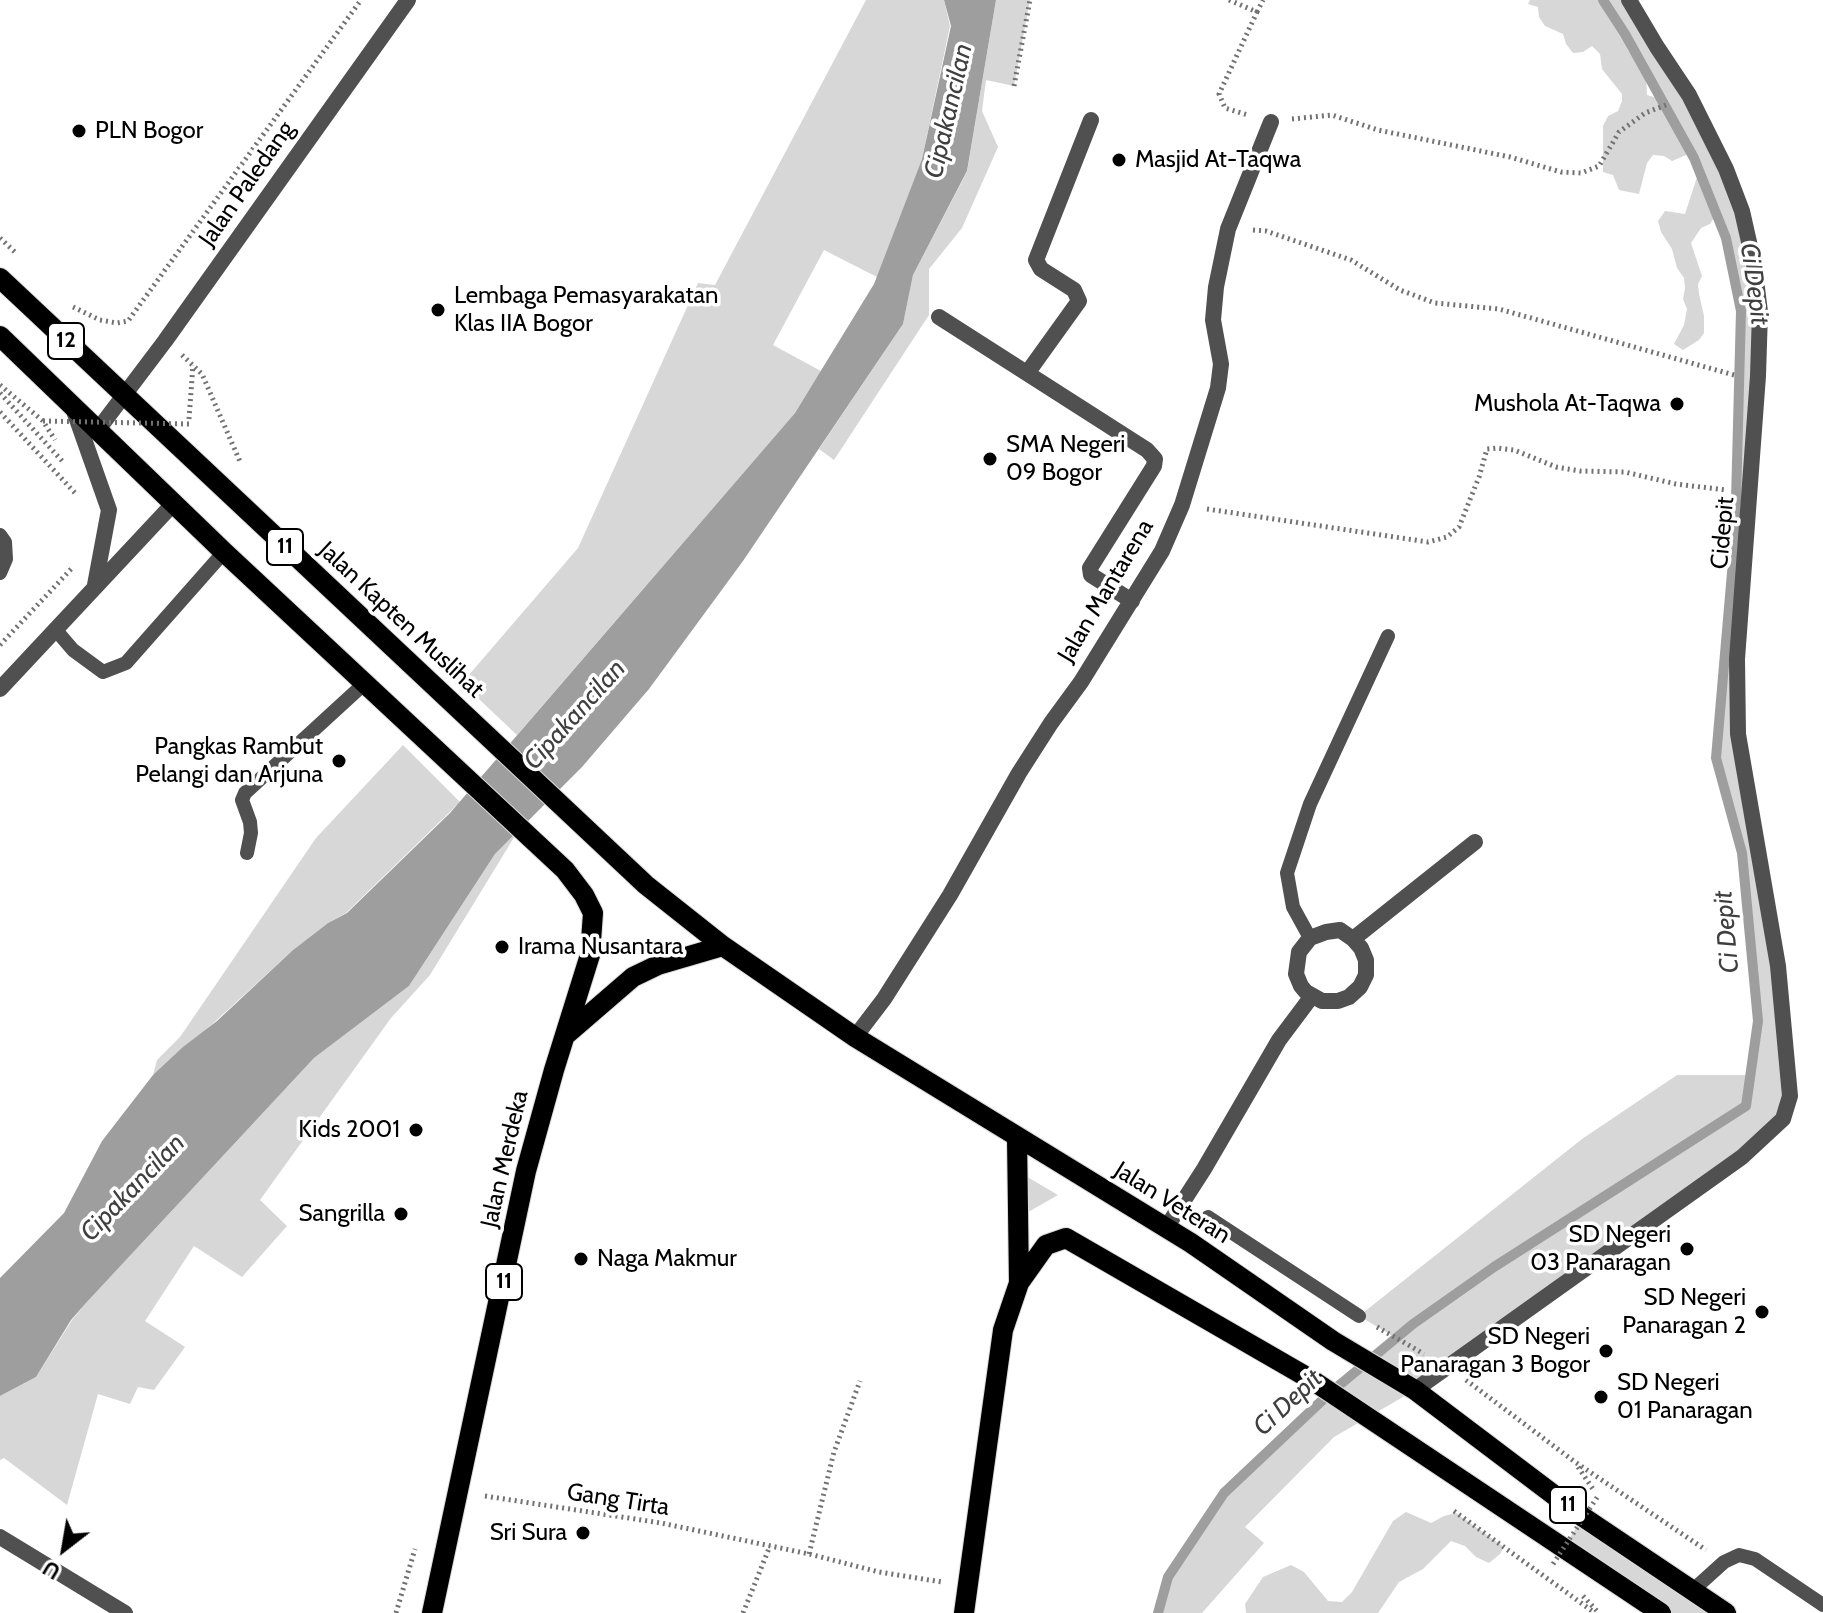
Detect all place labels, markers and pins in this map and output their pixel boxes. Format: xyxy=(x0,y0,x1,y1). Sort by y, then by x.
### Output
place label: PLN Bogor xyxy=(95,117,203,145)
marker: PLN Bogor xyxy=(70,122,88,140)
place label: Masjid At-Taqwa xyxy=(1135,146,1301,174)
marker: Masjid At-Taqwa xyxy=(1110,151,1128,169)
place label: Lembaga Pemasyarakatan Klas IIA Bogor xyxy=(454,282,718,338)
marker: Lembaga Pemasyarakatan Klas IIA Bogor xyxy=(429,301,447,319)
place label: Mushola At-Taqwa xyxy=(1474,390,1661,418)
marker: Mushola At-Taqwa xyxy=(1668,395,1686,413)
place label: SMA Negeri 09 Bogor xyxy=(1006,431,1125,487)
marker: SMA Negeri 09 Bogor xyxy=(981,450,999,468)
place label: Pangkas Rambut Pelangi dan Arjuna xyxy=(135,733,323,789)
marker: Pangkas Rambut Pelangi dan Arjuna xyxy=(330,752,348,770)
place label: Irama Nusantara xyxy=(518,933,683,961)
marker: Irama Nusantara xyxy=(493,938,511,956)
place label: Kids 2001 xyxy=(298,1116,400,1144)
marker: Kids 2001 xyxy=(407,1121,425,1139)
place label: Sangrilla xyxy=(299,1200,385,1228)
marker: Sangrilla xyxy=(392,1205,410,1223)
place label: SD Negeri 03 Panaragan xyxy=(1530,1221,1671,1277)
marker: SD Negeri 03 Panaragan xyxy=(1678,1240,1696,1258)
place label: Naga Makmur xyxy=(597,1245,737,1273)
marker: Naga Makmur xyxy=(572,1250,590,1268)
place label: SD Negeri Panaragan 2 xyxy=(1622,1284,1746,1340)
marker: SD Negeri Panaragan 2 xyxy=(1753,1303,1771,1321)
place label: SD Negeri Panaragan 3 Bogor xyxy=(1400,1323,1590,1379)
marker: SD Negeri Panaragan 3 Bogor xyxy=(1597,1342,1615,1360)
place label: SD Negeri 01 Panaragan xyxy=(1617,1369,1753,1425)
marker: SD Negeri 01 Panaragan xyxy=(1592,1388,1610,1406)
place label: Sri Sura xyxy=(490,1519,567,1547)
marker: Sri Sura xyxy=(574,1524,592,1542)

